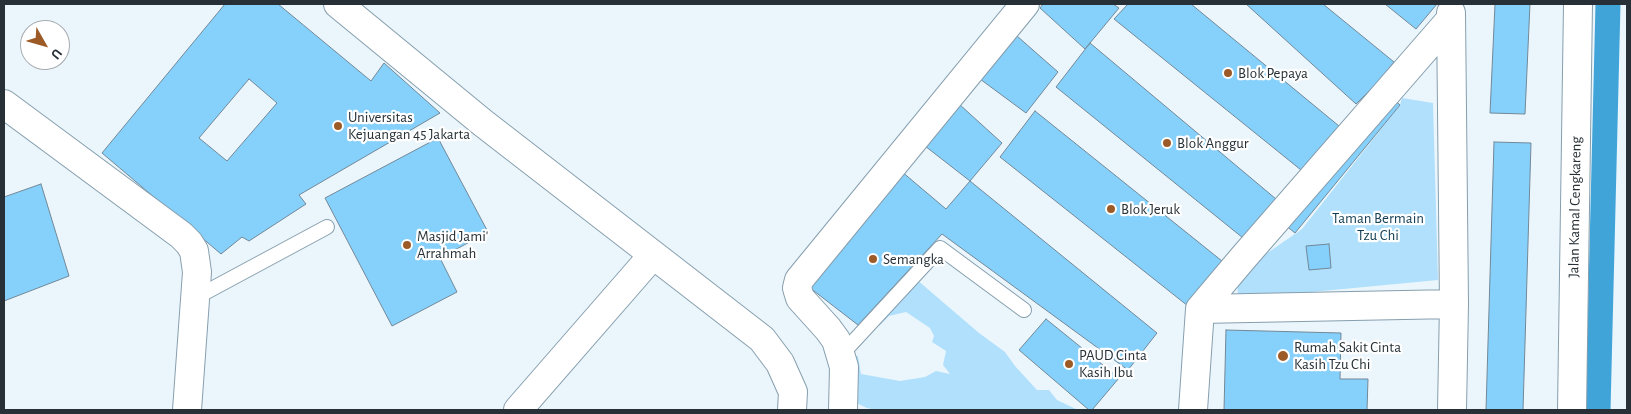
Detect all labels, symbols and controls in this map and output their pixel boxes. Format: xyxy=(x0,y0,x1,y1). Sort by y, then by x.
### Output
north arrow xyxy=(20,20,70,70)
text: U xyxy=(48,46,64,61)
place label: Blok Pepaya xyxy=(1238,64,1308,82)
marker: Blok Pepaya xyxy=(1222,67,1234,79)
place label: Universitas Kejuangan 45 Jakarta xyxy=(348,108,470,143)
marker: Universitas Kejuangan 45 Jakarta xyxy=(332,120,344,132)
place label: Blok Anggur xyxy=(1177,134,1249,152)
street label: Jalan Kamal Cengkareng xyxy=(1565,136,1585,278)
marker: Blok Anggur xyxy=(1161,137,1173,149)
place label: Blok Jeruk xyxy=(1121,200,1180,218)
marker: Blok Jeruk xyxy=(1105,203,1117,215)
park label: Taman Bermain Tzu Chi xyxy=(1332,209,1424,244)
place label: Masjid Jami' Arrahmah xyxy=(417,227,488,262)
marker: Masjid Jami' Arrahmah xyxy=(401,239,413,251)
place label: Semangka xyxy=(883,250,944,268)
marker: Semangka xyxy=(867,253,879,265)
place label: Rumah Sakit Cinta Kasih Tzu Chi xyxy=(1294,338,1401,373)
place label: PAUD Cinta Kasih Ibu xyxy=(1079,346,1147,381)
marker: Rumah Sakit Cinta Kasih Tzu Chi xyxy=(1276,349,1290,363)
marker: PAUD Cinta Kasih Ibu xyxy=(1063,358,1075,370)

